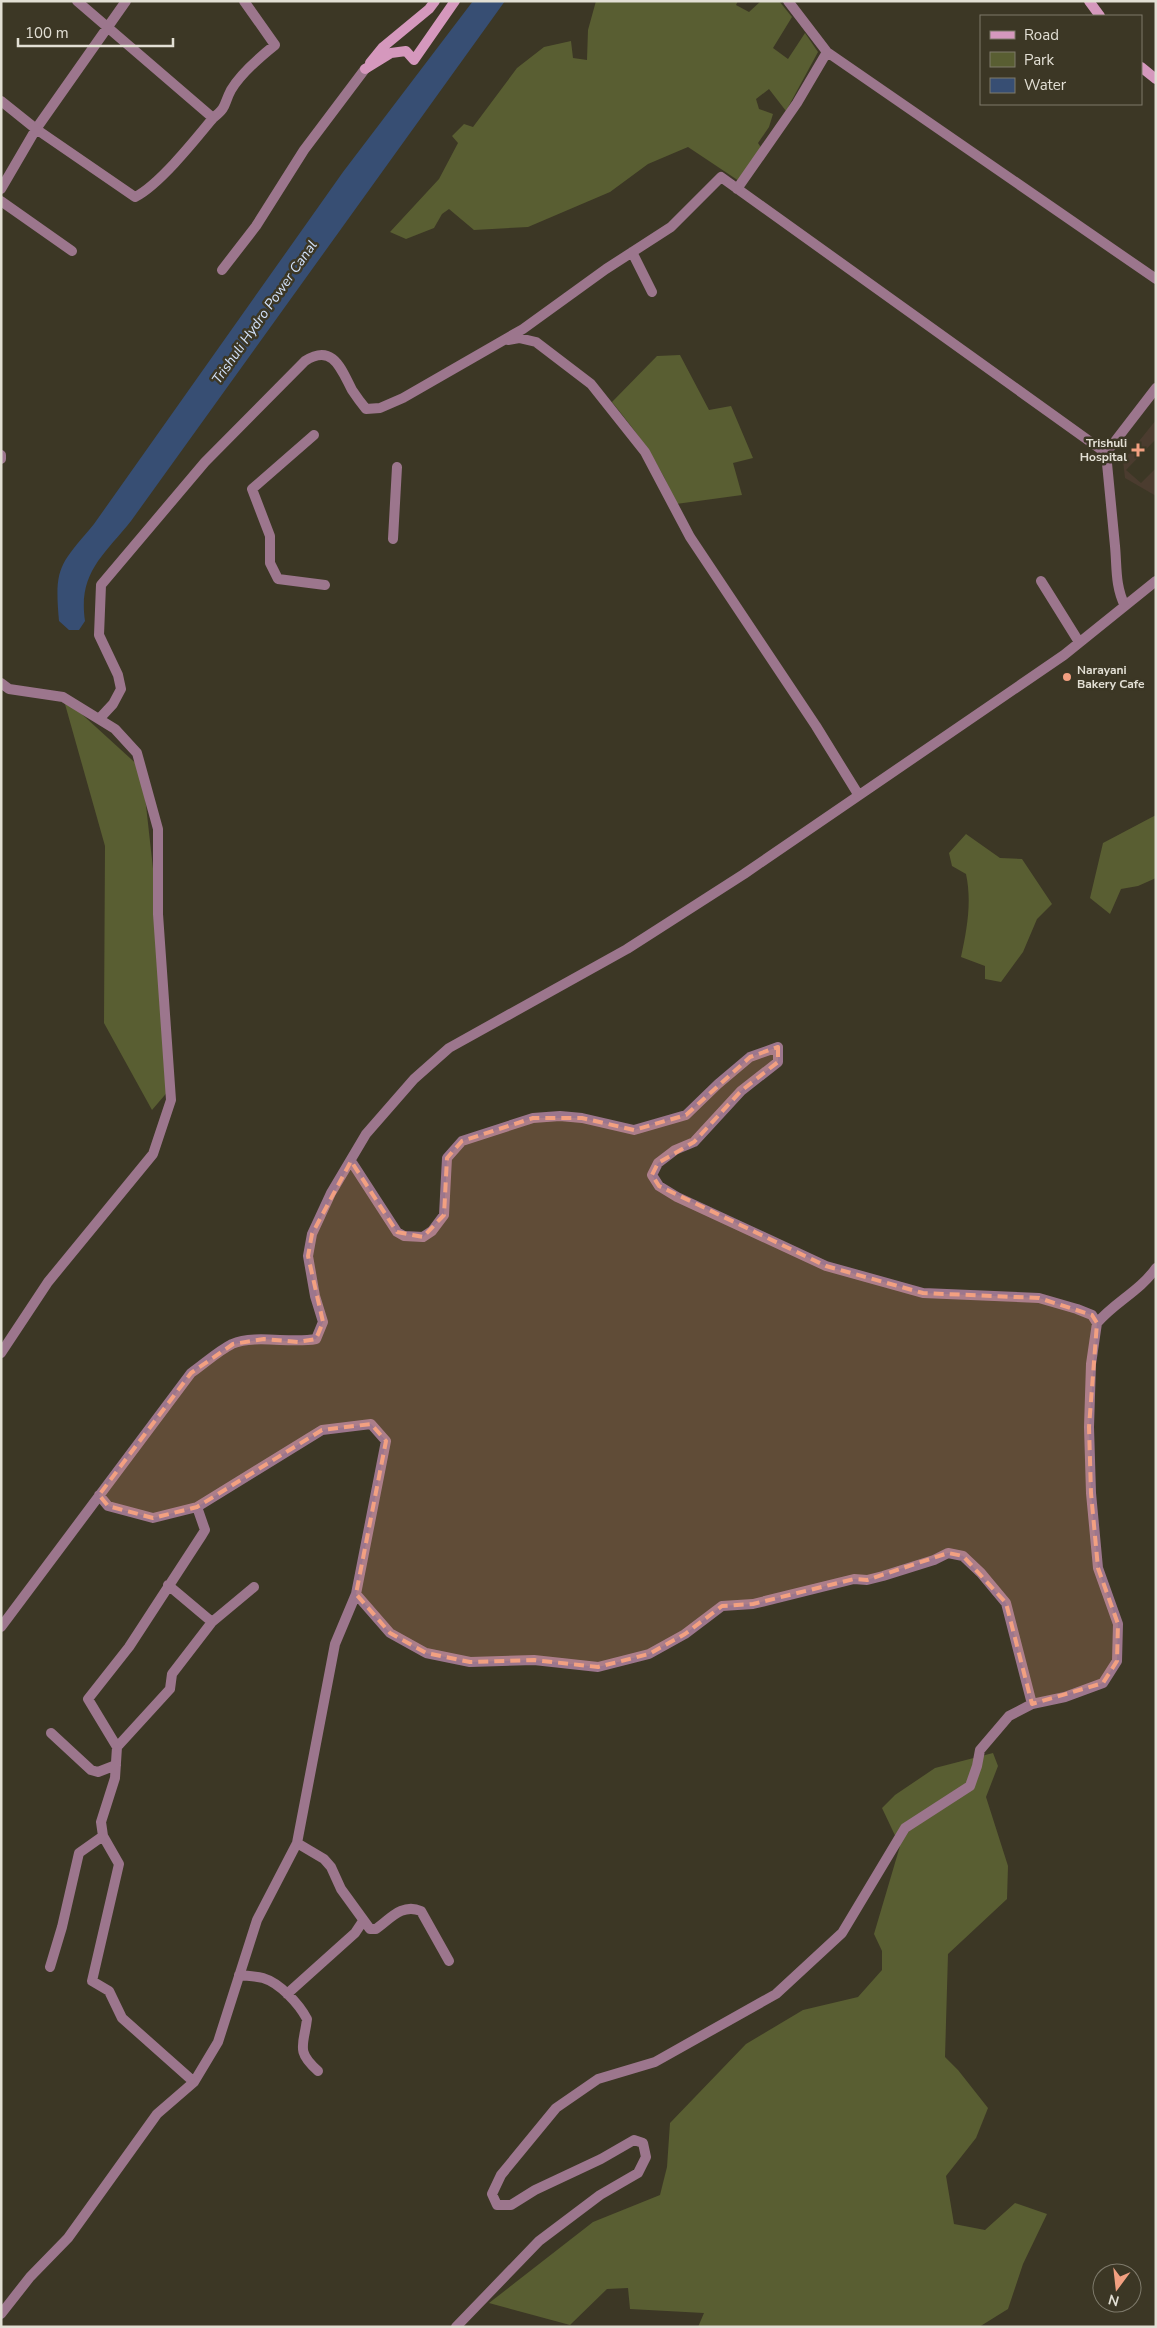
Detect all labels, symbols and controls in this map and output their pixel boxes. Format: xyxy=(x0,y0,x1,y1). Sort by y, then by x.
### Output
scale bar xyxy=(18,15,172,47)
legend xyxy=(980,15,1142,105)
text: 100 m xyxy=(25,23,69,43)
text: Road xyxy=(1024,25,1059,45)
text: Park xyxy=(1024,50,1054,70)
text: Water xyxy=(1024,75,1067,95)
water label: Trishuli Hydro Power Canal xyxy=(207,237,321,388)
place label: Trishuli Hospital xyxy=(1080,435,1127,465)
marker: Trishuli Hospital xyxy=(1131,443,1145,457)
place label: Narayani Bakery Cafe xyxy=(1077,662,1145,692)
marker: Narayani Bakery Cafe xyxy=(1061,671,1073,683)
north arrow xyxy=(1092,2263,1142,2313)
text: N xyxy=(1106,2290,1121,2311)

